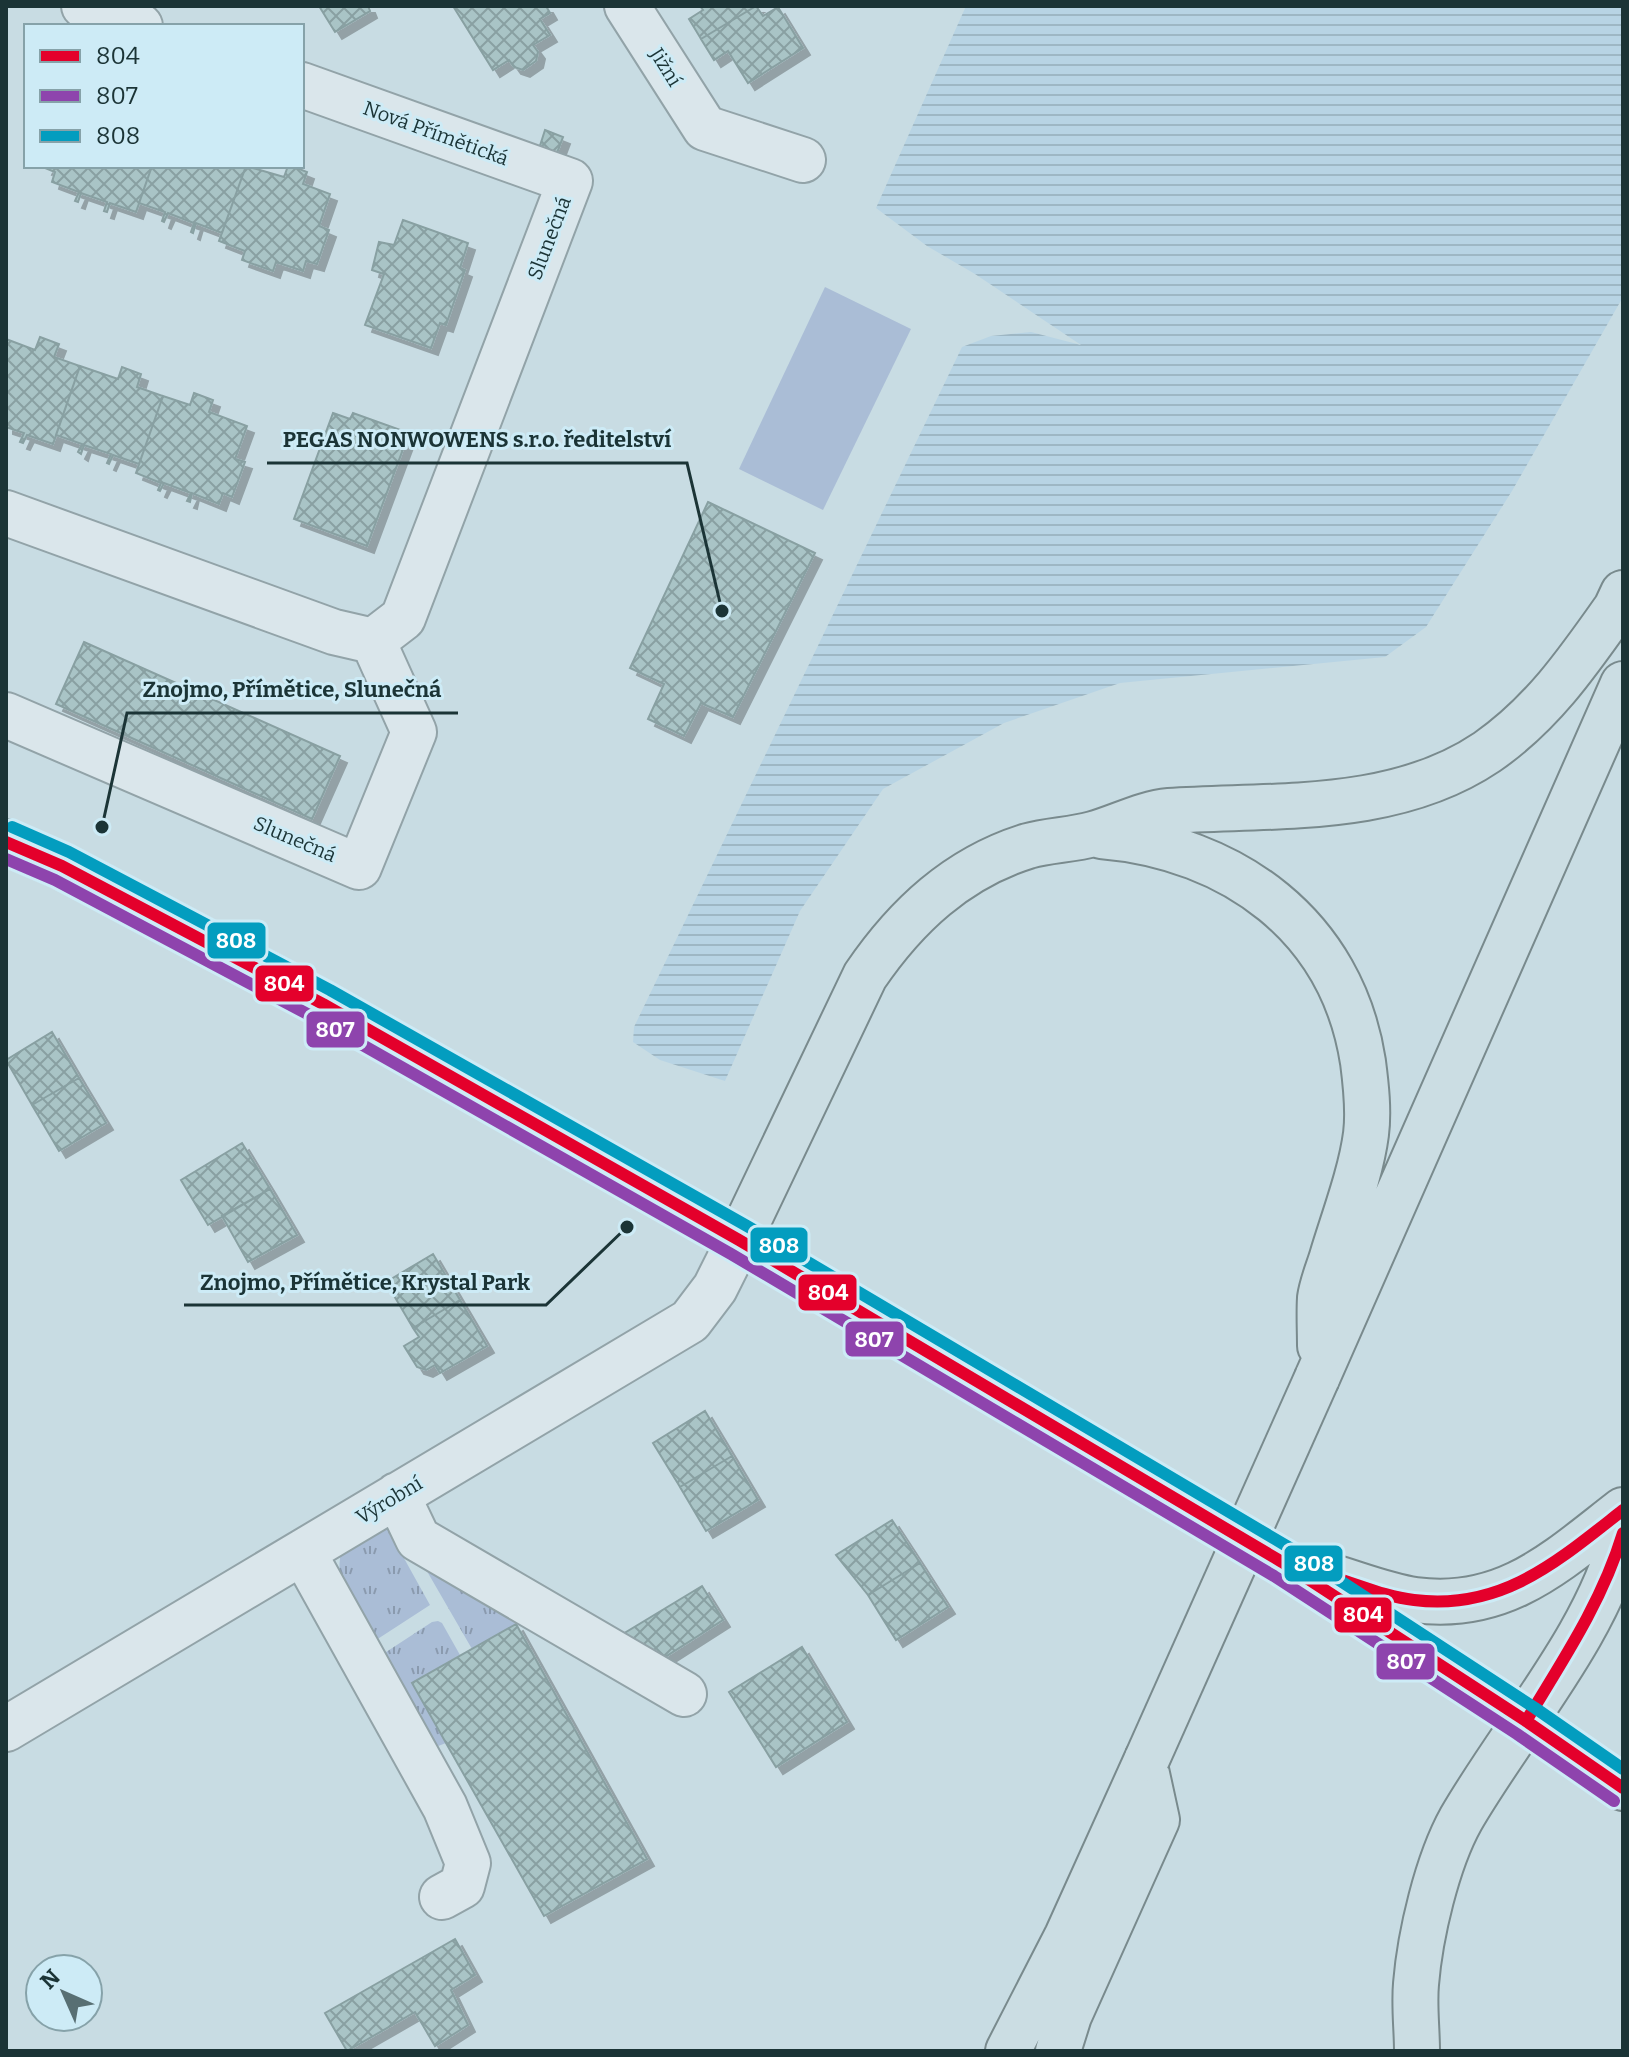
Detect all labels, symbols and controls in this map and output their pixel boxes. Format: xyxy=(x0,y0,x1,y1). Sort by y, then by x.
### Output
legend xyxy=(24,24,304,168)
text: 804 xyxy=(96,42,140,70)
street label: Jižní xyxy=(644,42,687,91)
text: 807 xyxy=(96,82,138,110)
street label: Nová Přímětická xyxy=(360,96,512,170)
text: 808 xyxy=(96,122,140,150)
street label: Slunečná xyxy=(522,193,576,283)
callout: PEGAS NONWOWENS s.r.o. ředitelství xyxy=(267,417,687,463)
text: PEGAS NONWOWENS s.r.o. ředitelství xyxy=(283,426,672,453)
callout: Znojmo, Přímětice, Slunečná xyxy=(127,667,458,713)
text: Znojmo, Přímětice, Slunečná xyxy=(143,676,442,703)
street label: Slunečná xyxy=(250,811,340,867)
line badge: 808 xyxy=(206,921,267,960)
text: 808 xyxy=(216,927,256,954)
line badge: 804 xyxy=(254,964,315,1003)
text: 804 xyxy=(264,970,305,997)
line badge: 807 xyxy=(305,1010,366,1049)
text: 807 xyxy=(315,1016,355,1043)
line badge: 808 xyxy=(749,1226,809,1264)
text: 808 xyxy=(759,1232,799,1259)
callout: Znojmo, Přímětice, Krystal Park xyxy=(184,1259,546,1305)
text: Znojmo, Přímětice, Krystal Park xyxy=(200,1269,530,1296)
line badge: 804 xyxy=(797,1273,858,1312)
text: 804 xyxy=(808,1279,849,1306)
line badge: 807 xyxy=(844,1320,905,1358)
text: 807 xyxy=(854,1326,894,1353)
street label: Výrobní xyxy=(351,1471,427,1529)
line badge: 808 xyxy=(1283,1544,1344,1583)
text: 808 xyxy=(1294,1550,1334,1577)
line badge: 804 xyxy=(1333,1596,1393,1634)
text: 804 xyxy=(1343,1601,1384,1628)
line badge: 807 xyxy=(1375,1642,1436,1681)
text: 807 xyxy=(1386,1648,1426,1675)
north arrow xyxy=(24,1953,104,2033)
text: N xyxy=(35,1964,66,1995)

